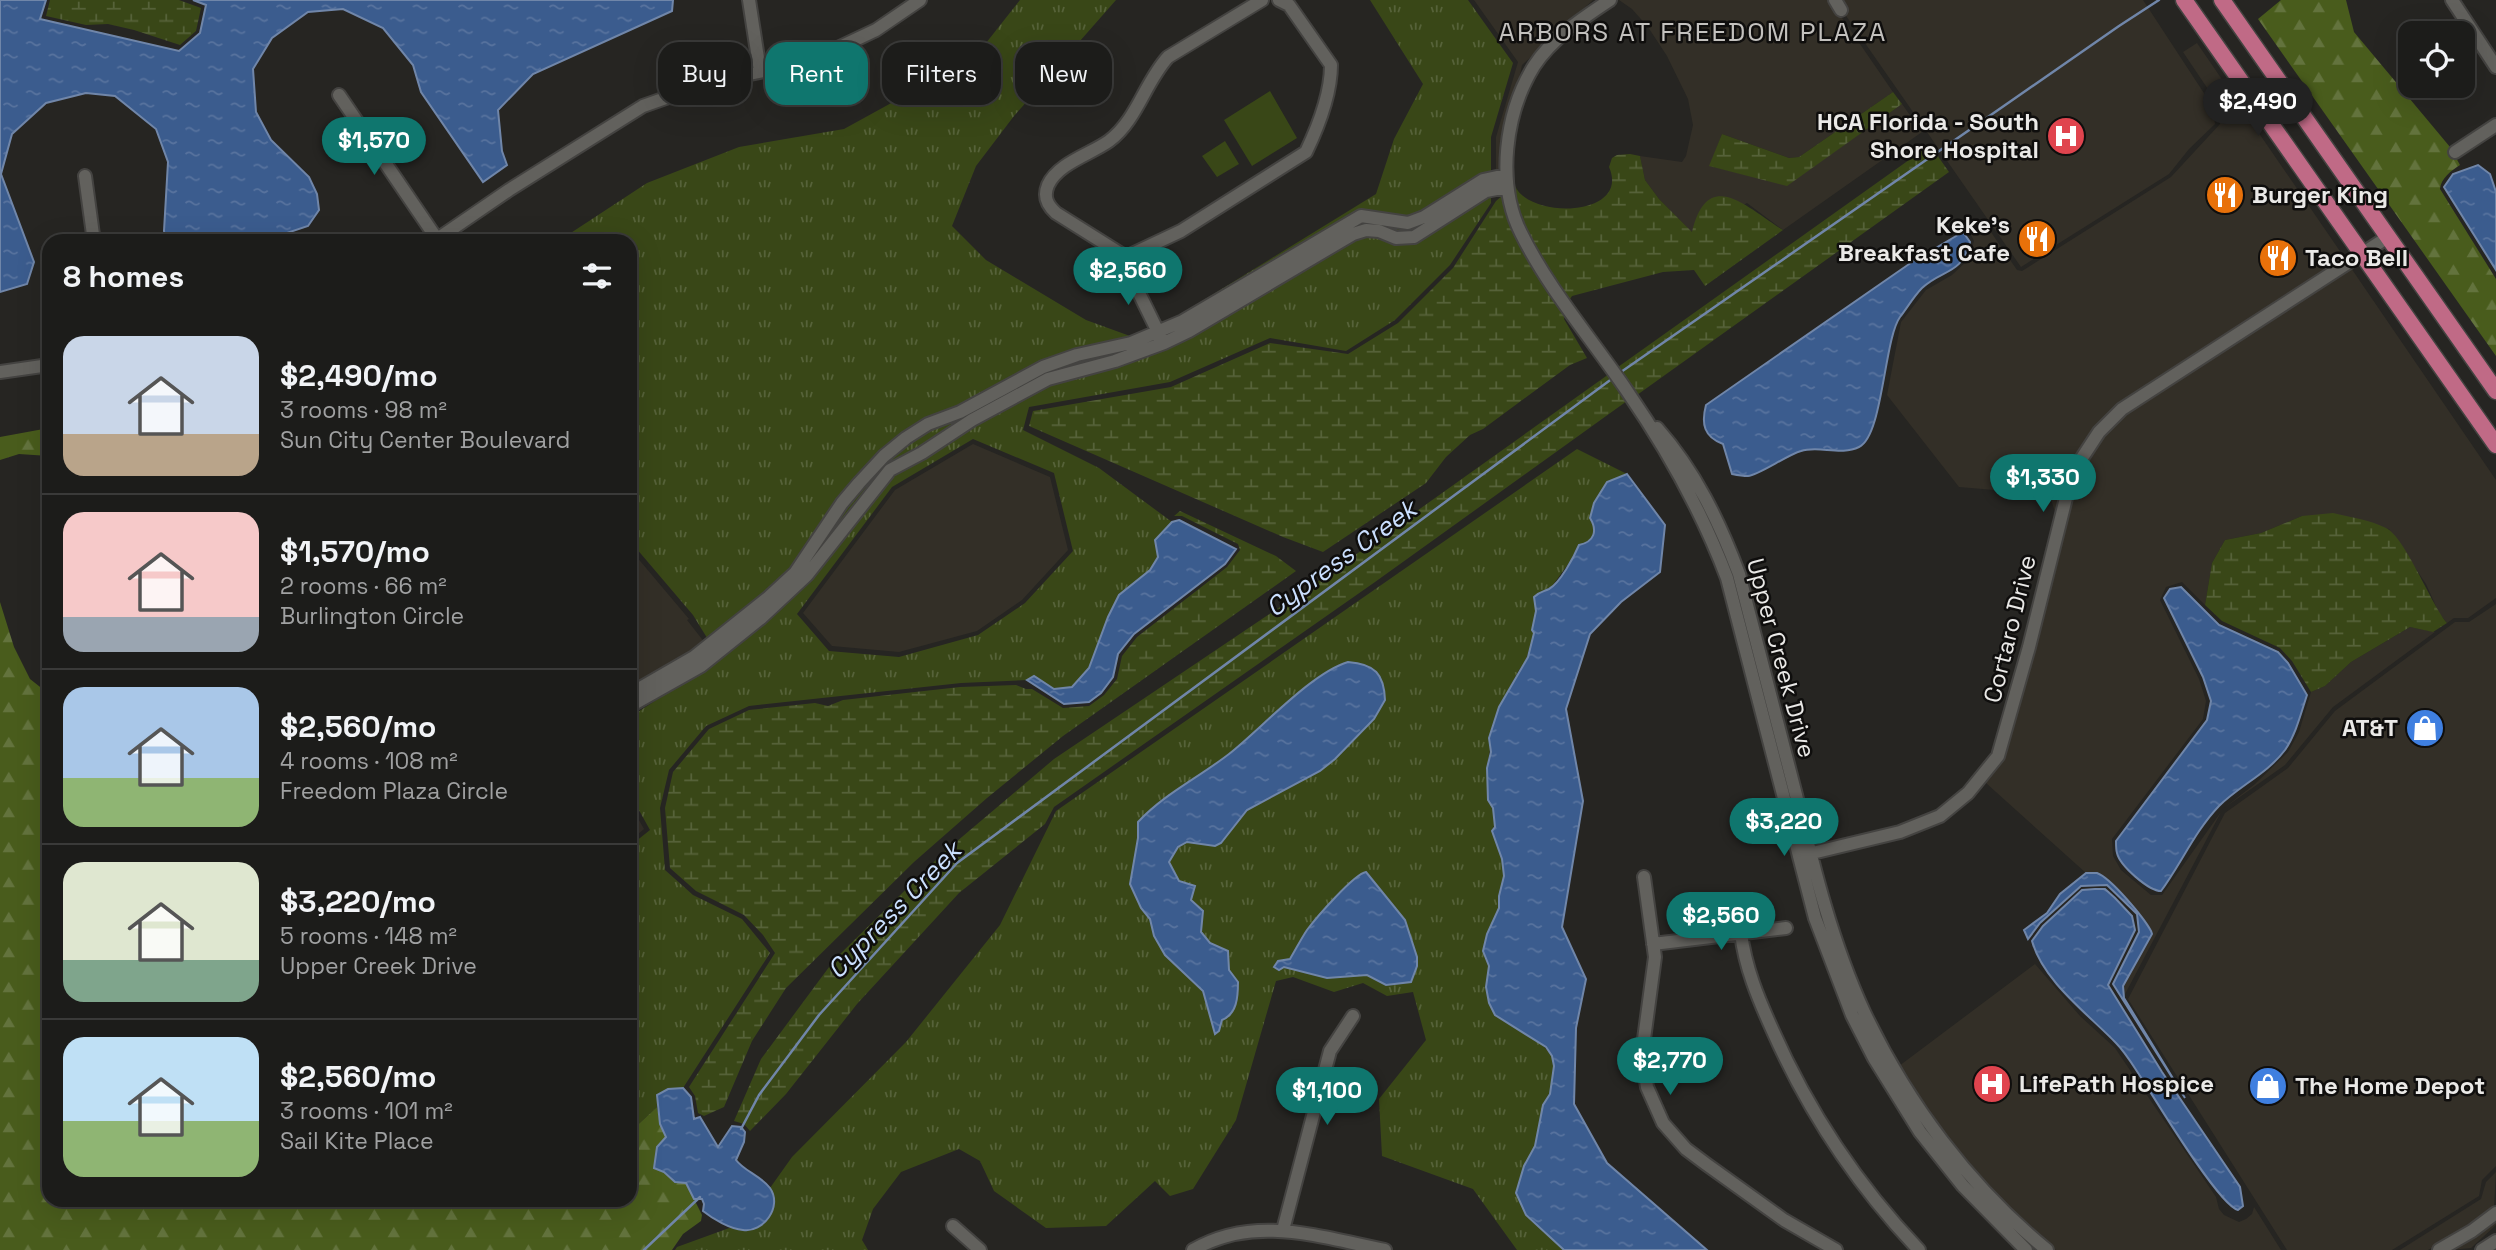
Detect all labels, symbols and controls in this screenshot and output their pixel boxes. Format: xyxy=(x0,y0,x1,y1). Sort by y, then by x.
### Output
district label: ARBORS AT FREEDOM PLAZA xyxy=(1499,15,1887,49)
map controls xyxy=(2398,21,2475,98)
button: locate xyxy=(2398,21,2475,98)
chip: Buy xyxy=(658,42,751,105)
chip: Rent xyxy=(765,42,868,105)
chip: Filters xyxy=(882,42,1001,105)
chip: New xyxy=(1015,42,1112,105)
pin: $2,490 xyxy=(2201,78,2315,138)
text: $2,490 xyxy=(2219,86,2297,116)
place label: HCA Florida - South Shore Hospital xyxy=(1817,106,2039,165)
hospital icon: HCA Florida - South Shore Hospital xyxy=(2045,115,2087,157)
pin: $1,570 xyxy=(317,118,431,177)
text: $1,570 xyxy=(338,125,410,155)
restaurant icon: Burger King xyxy=(2204,174,2246,216)
place label: Burger King xyxy=(2252,179,2388,210)
place label: Keke's Breakfast Cafe xyxy=(1838,209,2010,268)
restaurant icon: Keke's Breakfast Cafe xyxy=(2016,218,2058,260)
restaurant icon: Taco Bell xyxy=(2257,237,2299,279)
place label: Taco Bell xyxy=(2305,242,2408,273)
pin: $2,560 xyxy=(1071,247,1185,307)
text: $2,560 xyxy=(1089,255,1167,285)
text: 8 homes xyxy=(63,257,184,296)
icon: filters xyxy=(578,257,616,295)
text: $2,490/mo xyxy=(280,356,438,395)
icon: home xyxy=(119,364,203,448)
text: 3 rooms · 98 m² xyxy=(280,395,447,425)
text: Sun City Center Boulevard xyxy=(280,425,570,455)
pin: $1,330 xyxy=(1986,454,2100,514)
text: $1,330 xyxy=(2006,462,2080,492)
water label: Cypress Creek xyxy=(1259,490,1426,624)
text: $1,570/mo xyxy=(280,532,430,571)
icon: home xyxy=(119,540,203,624)
street label: Cortaro Drive xyxy=(1976,552,2043,706)
street label: Upper Creek Drive xyxy=(1740,555,1823,761)
text: 2 rooms · 66 m² xyxy=(280,571,447,601)
text: Burlington Circle xyxy=(280,601,464,631)
text: $2,560/mo xyxy=(280,707,436,746)
shop icon: AT&T xyxy=(2404,707,2446,749)
place label: AT&T xyxy=(2342,712,2398,743)
icon: home xyxy=(119,715,203,799)
text: 4 rooms · 108 m² xyxy=(280,746,458,776)
text: Freedom Plaza Circle xyxy=(280,776,508,806)
pin: $3,220 xyxy=(1727,798,1841,858)
text: $3,220 xyxy=(1746,806,1822,836)
water label: Cypress Creek xyxy=(820,832,970,986)
text: $3,220/mo xyxy=(280,882,436,921)
icon: home xyxy=(119,890,203,974)
pin: $2,560 xyxy=(1664,892,1778,952)
text: $2,560 xyxy=(1682,900,1760,930)
text: 5 rooms · 148 m² xyxy=(280,921,457,951)
text: Upper Creek Drive xyxy=(280,951,477,981)
pin: $2,770 xyxy=(1613,1038,1727,1097)
text: $2,770 xyxy=(1633,1045,1707,1075)
text: $2,560/mo xyxy=(280,1057,436,1096)
hospital icon: LifePath Hospice xyxy=(1971,1063,2013,1105)
icon: home xyxy=(119,1065,203,1149)
shop icon: The Home Depot xyxy=(2247,1065,2289,1107)
pin: $1,100 xyxy=(1270,1068,1384,1127)
place label: LifePath Hospice xyxy=(2019,1068,2214,1099)
place label: The Home Depot xyxy=(2295,1070,2485,1101)
text: $1,100 xyxy=(1292,1075,1362,1105)
text: 3 rooms · 101 m² xyxy=(280,1096,453,1126)
text: Sail Kite Place xyxy=(280,1126,434,1156)

